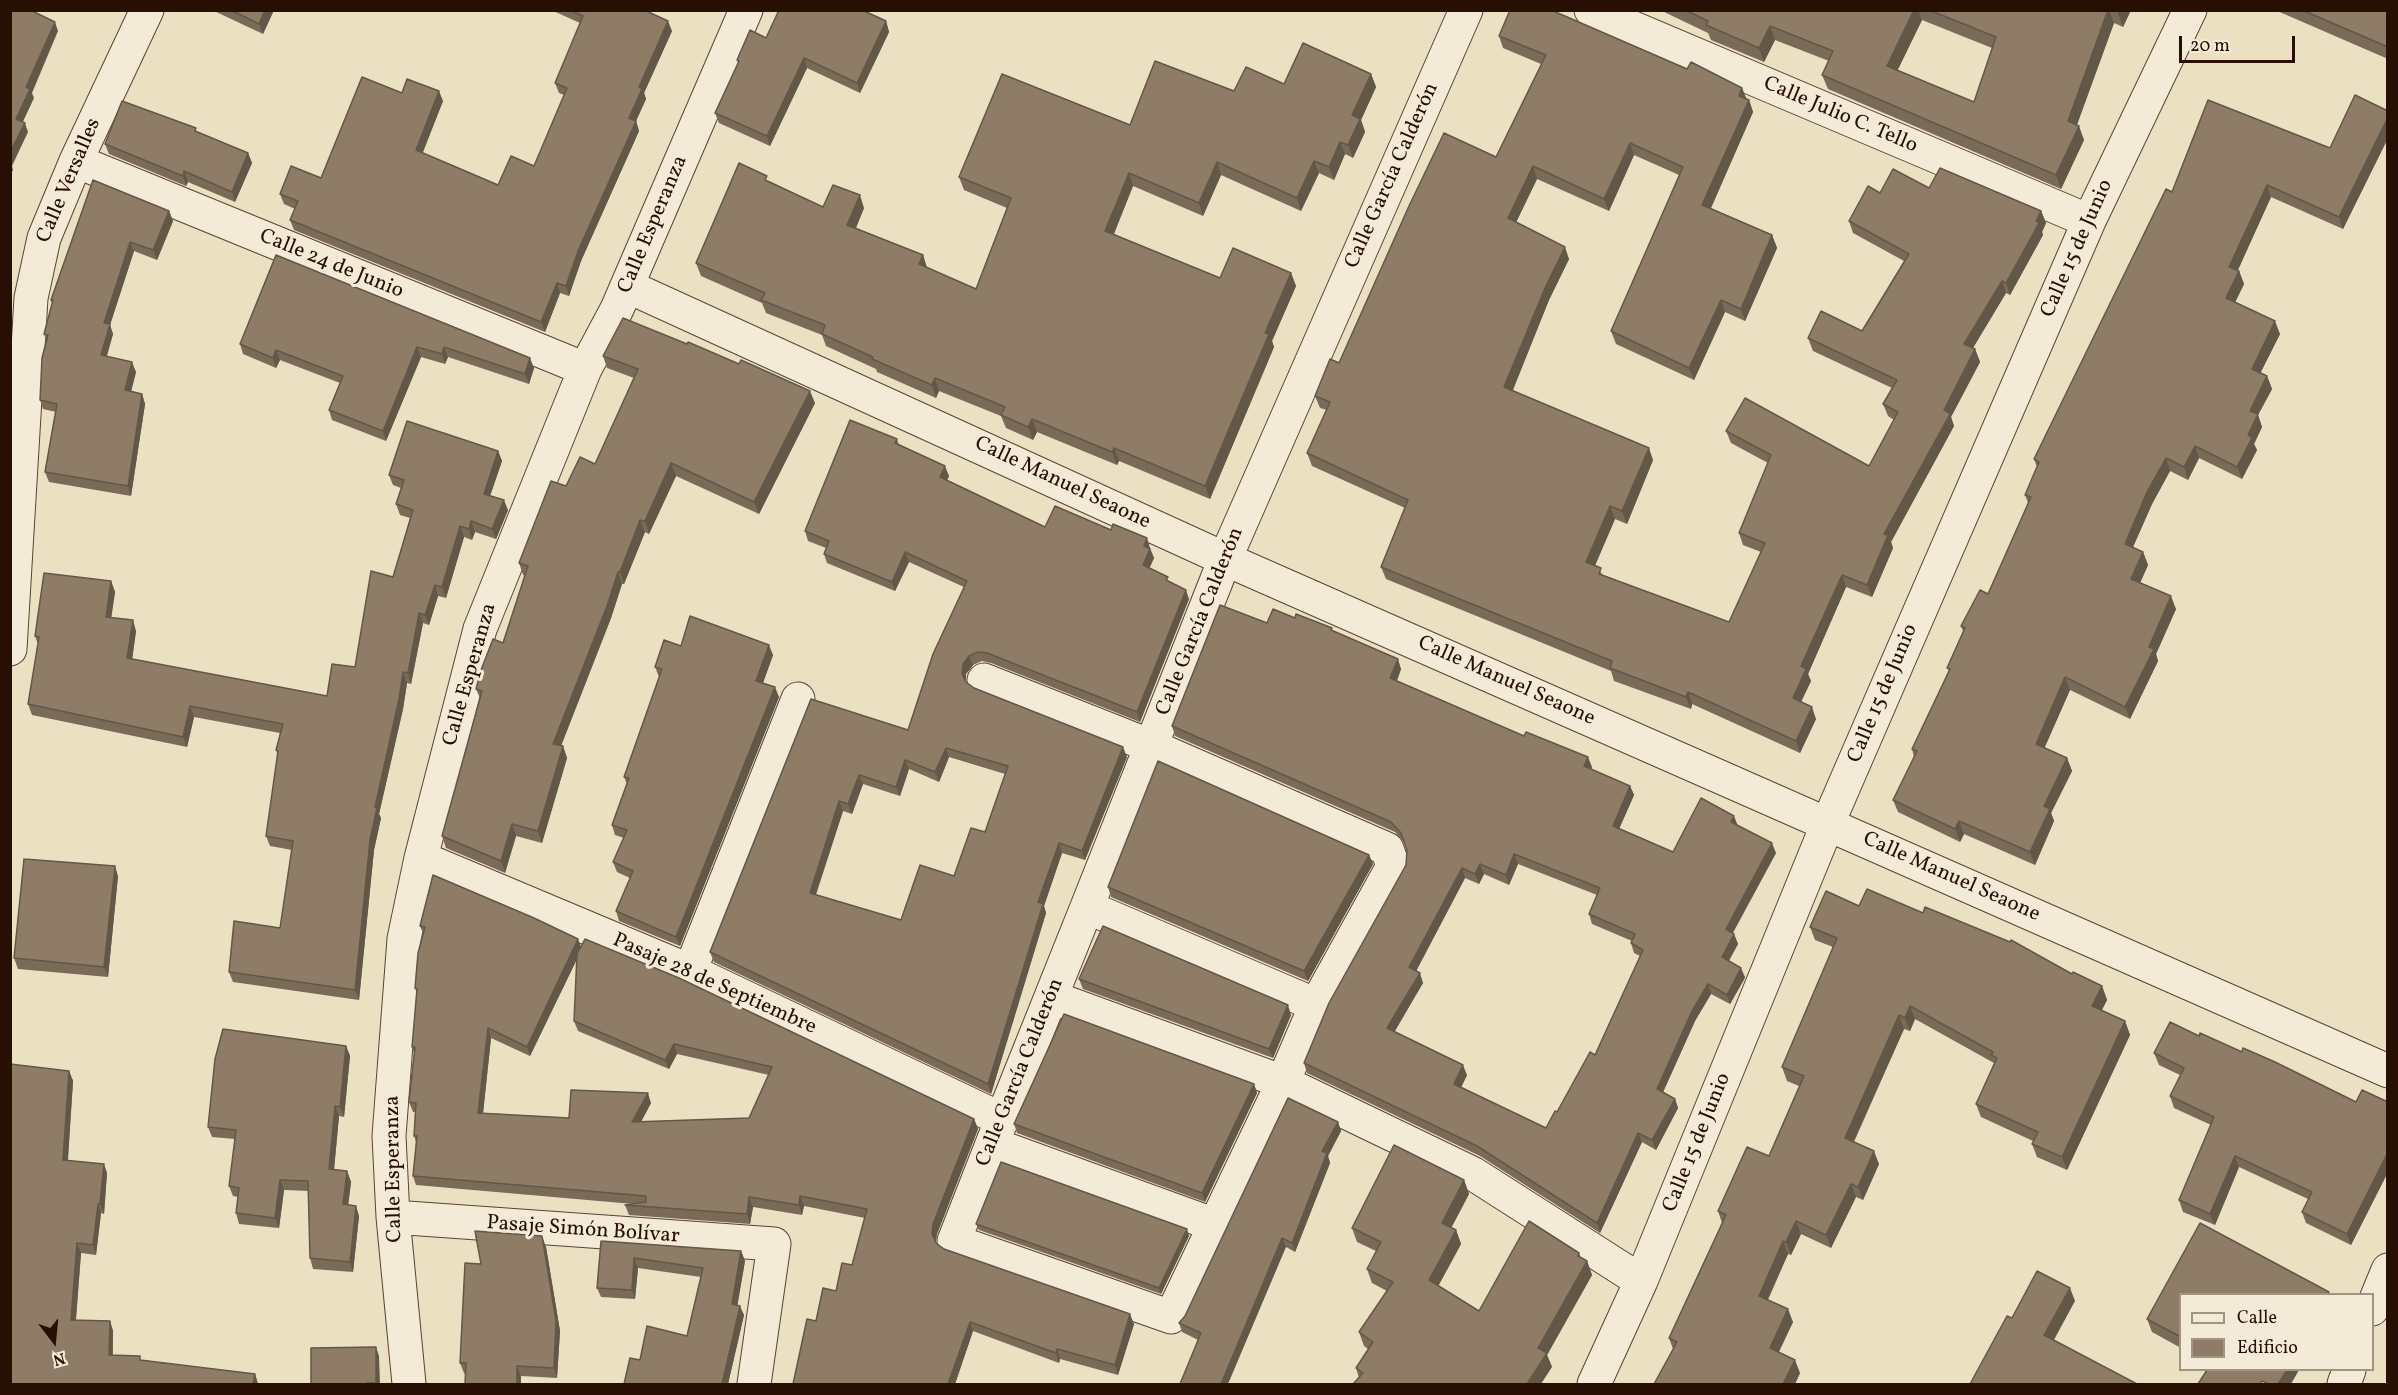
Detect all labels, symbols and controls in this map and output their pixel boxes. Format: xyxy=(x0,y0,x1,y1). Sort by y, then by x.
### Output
scale bar xyxy=(2182,24,2298,62)
text: 20 m xyxy=(2190,34,2230,59)
street label: Calle Julio C. Tello xyxy=(1759,72,1921,160)
street label: Calle García Calderón xyxy=(1341,79,1445,273)
street label: Calle Versalles xyxy=(32,115,108,247)
street label: Calle Esperanza xyxy=(614,152,694,298)
street label: Calle 15 de Junio xyxy=(2036,176,2120,322)
street label: Calle 24 de Junio xyxy=(255,225,407,305)
street label: Calle Manuel Seaone xyxy=(970,432,1154,536)
street label: Calle García Calderón xyxy=(1152,524,1250,720)
street label: Calle Esperanza xyxy=(439,601,503,749)
street label: Calle 15 de Junio xyxy=(1843,621,1925,767)
street label: Calle Manuel Seaone xyxy=(1413,632,1599,732)
street label: Calle Manuel Seaone xyxy=(1858,828,2044,928)
street label: Pasaje 28 de Septiembre xyxy=(608,929,820,1041)
street label: Calle García Calderón xyxy=(972,975,1070,1171)
street label: Calle 15 de Junio xyxy=(1659,1070,1737,1216)
street label: Calle Esperanza xyxy=(381,1095,409,1243)
street label: Pasaje Simón Bolívar xyxy=(486,1212,680,1250)
legend xyxy=(2179,1293,2374,1371)
text: Calle xyxy=(2237,1306,2277,1331)
north arrow xyxy=(24,1311,84,1371)
text: Edificio xyxy=(2237,1336,2298,1361)
text: N xyxy=(50,1346,68,1370)

